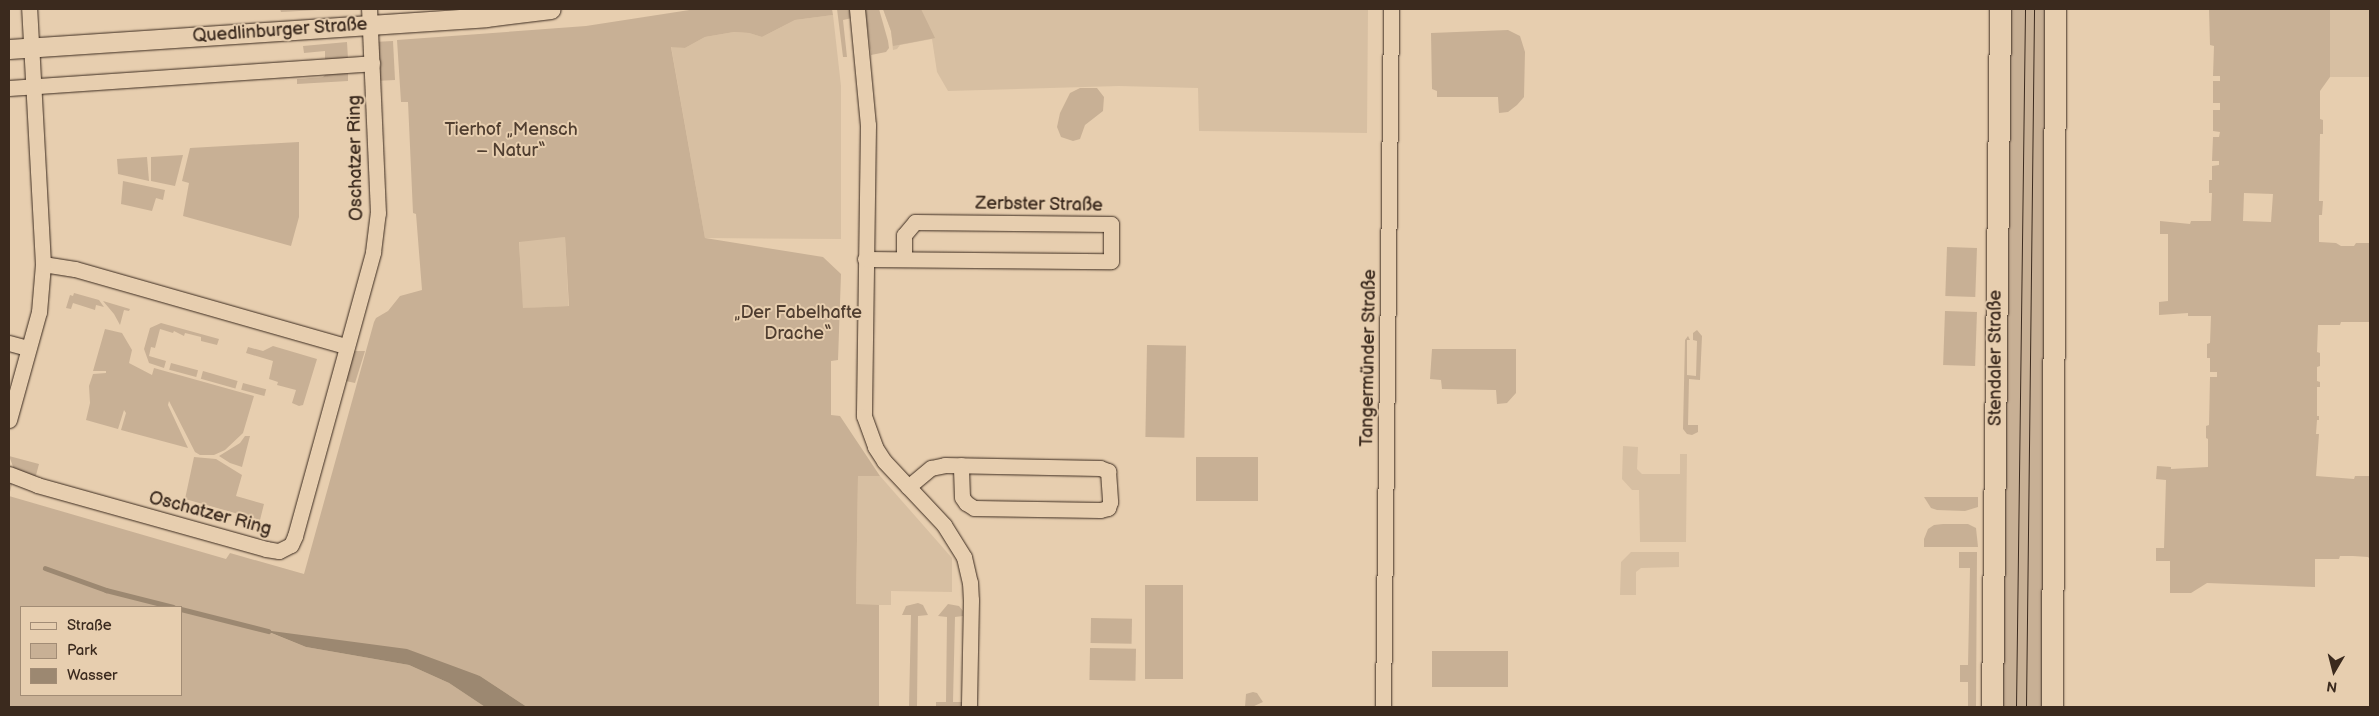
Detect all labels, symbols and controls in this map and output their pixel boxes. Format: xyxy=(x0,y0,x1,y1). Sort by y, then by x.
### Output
street label: Quedlinburger Straße xyxy=(192,14,368,48)
street label: Oschatzer Ring xyxy=(344,95,368,221)
park label: Tierhof „Mensch – Natur“ xyxy=(444,120,578,162)
street label: Zerbster Straße xyxy=(975,193,1103,217)
street label: Tangermünder Straße xyxy=(1357,269,1381,447)
street label: Stendaler Straße xyxy=(1985,290,2007,426)
park label: „Der Fabelhafte Drache“ xyxy=(734,303,862,346)
street label: Oschatzer Ring xyxy=(146,487,274,541)
legend xyxy=(20,606,182,696)
text: Straße xyxy=(67,616,112,635)
text: Park xyxy=(67,641,97,660)
north arrow xyxy=(2309,646,2359,696)
text: Wasser xyxy=(67,666,117,685)
text: N xyxy=(2325,677,2338,695)

